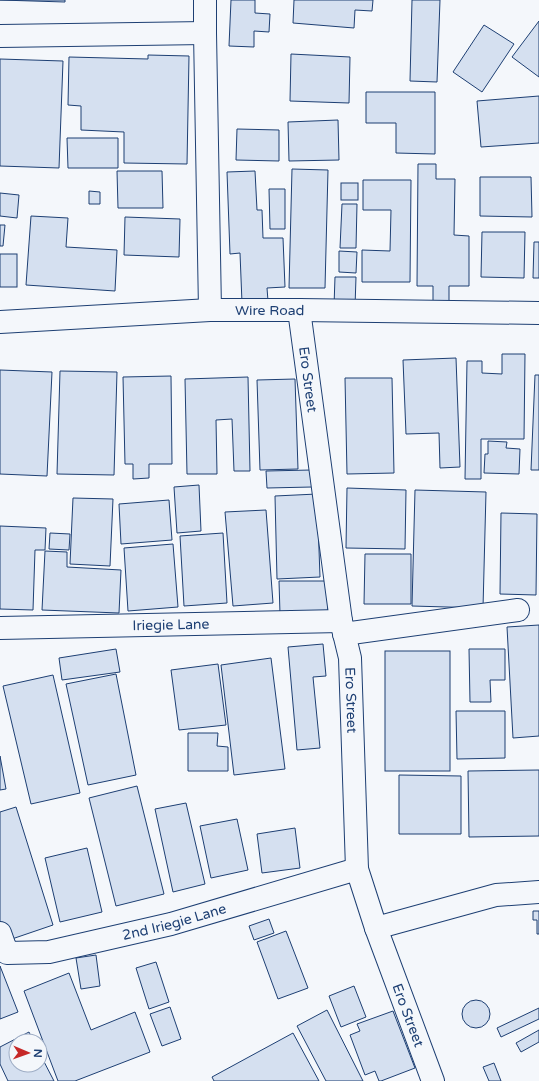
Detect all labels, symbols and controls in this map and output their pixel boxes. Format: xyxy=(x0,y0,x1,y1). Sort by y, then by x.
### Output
street label: Wire Road xyxy=(235,302,304,319)
street label: Ero Street xyxy=(295,345,321,414)
street label: Iriegie Lane xyxy=(132,616,210,634)
street label: Ero Street xyxy=(341,667,361,734)
street label: 2nd Iriegie Lane xyxy=(121,900,228,944)
street label: Ero Street xyxy=(388,981,428,1050)
north arrow xyxy=(8,1033,48,1073)
text: N xyxy=(31,1049,44,1058)

